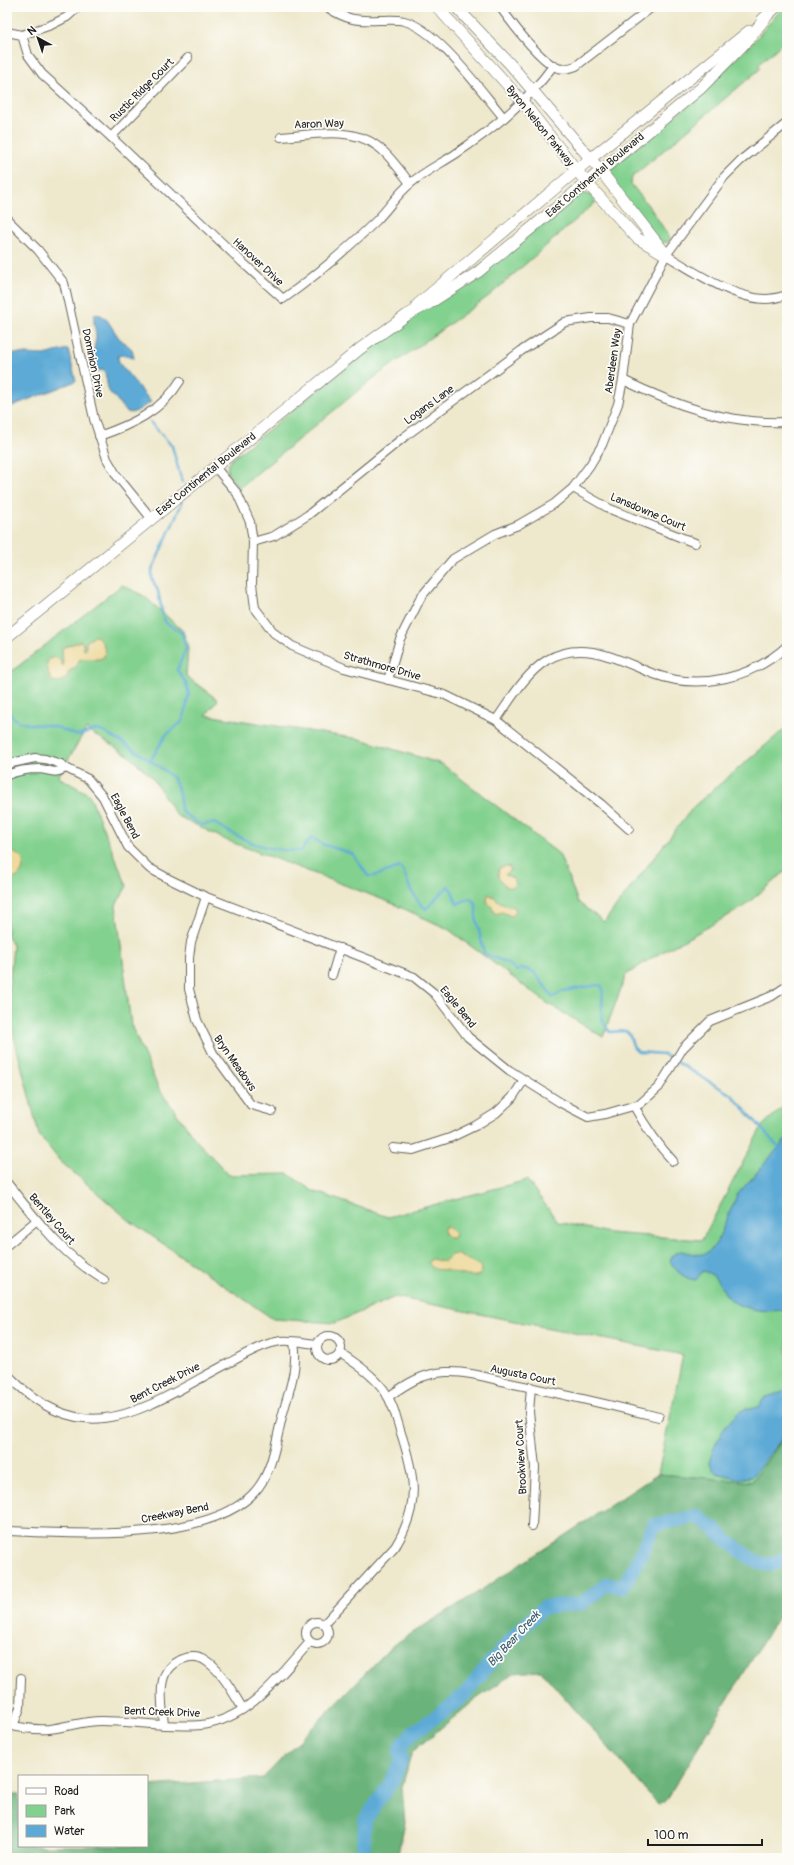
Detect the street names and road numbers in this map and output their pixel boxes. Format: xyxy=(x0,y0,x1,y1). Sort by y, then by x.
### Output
street label: Rustic Ridge Court xyxy=(107,55,177,125)
street label: Byron Nelson Parkway xyxy=(503,83,577,169)
street label: Aaron Way xyxy=(294,117,344,131)
street label: East Continental Boulevard xyxy=(543,130,647,220)
street label: Hanover Drive xyxy=(230,235,286,289)
street label: Dominion Drive xyxy=(79,327,107,399)
street label: Aberdeen Way xyxy=(602,327,624,394)
street label: Logans Lane xyxy=(402,382,457,427)
street label: East Continental Boulevard xyxy=(154,430,258,518)
street label: Lansdowne Court xyxy=(608,490,688,534)
street label: Strathmore Drive xyxy=(342,649,423,683)
street label: Eagle Bend xyxy=(108,791,142,841)
street label: Eagle Bend xyxy=(437,984,479,1030)
street label: Bryn Meadows xyxy=(211,1033,259,1094)
street label: Bentley Court xyxy=(26,1191,78,1248)
street label: Bent Creek Drive xyxy=(128,1360,202,1406)
street label: Augusta Court xyxy=(489,1362,558,1388)
street label: Brookview Court xyxy=(513,1419,529,1495)
street label: Creekway Bend xyxy=(140,1500,210,1526)
street label: Bent Creek Drive xyxy=(124,1704,201,1720)

